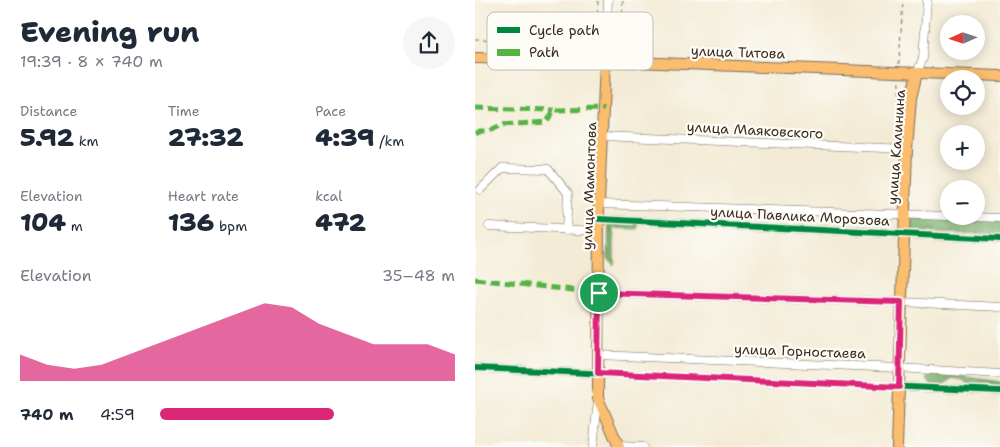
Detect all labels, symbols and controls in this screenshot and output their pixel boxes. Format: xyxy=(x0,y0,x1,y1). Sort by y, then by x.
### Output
legend xyxy=(487,12,653,70)
text: Evening run xyxy=(20,13,199,51)
north arrow xyxy=(940,15,985,60)
map controls xyxy=(940,15,985,225)
button: share xyxy=(403,17,455,69)
text: Cycle path xyxy=(529,21,600,39)
street label: улица Титова xyxy=(691,41,786,63)
text: Path xyxy=(529,43,560,61)
text: 19:39 · 8 × 740 m xyxy=(20,51,163,72)
button: locate xyxy=(940,70,985,115)
street label: улица Калинина xyxy=(883,88,909,205)
text: Distance xyxy=(20,102,77,120)
text: Time xyxy=(168,102,200,120)
text: Pace xyxy=(315,102,346,120)
street label: улица Маяковского xyxy=(686,117,824,143)
text: 5.92 xyxy=(20,120,74,154)
text: 27:32 xyxy=(168,120,243,154)
text: 4:39 xyxy=(315,120,375,154)
street label: улица Мамонтова xyxy=(578,121,600,250)
button: + xyxy=(940,125,985,170)
text: km xyxy=(74,132,99,150)
text: /km xyxy=(375,132,404,150)
button: − xyxy=(940,180,985,225)
text: Elevation xyxy=(20,187,83,205)
text: Heart rate xyxy=(168,187,239,205)
text: kcal xyxy=(315,187,343,205)
street label: улица Павлика Морозова xyxy=(710,202,891,230)
text: 104 xyxy=(20,205,66,239)
text: 136 xyxy=(168,205,214,239)
text: 472 xyxy=(315,205,366,239)
text: m xyxy=(66,217,83,235)
text: bpm xyxy=(214,217,247,235)
text: Elevation xyxy=(20,265,92,286)
text: 35–48 m xyxy=(382,265,455,286)
pin xyxy=(578,272,620,314)
icon: arrive xyxy=(585,279,613,307)
street label: улица Горностаева xyxy=(734,340,866,362)
text: 740 m xyxy=(20,404,73,425)
text: 4:59 xyxy=(100,404,135,425)

